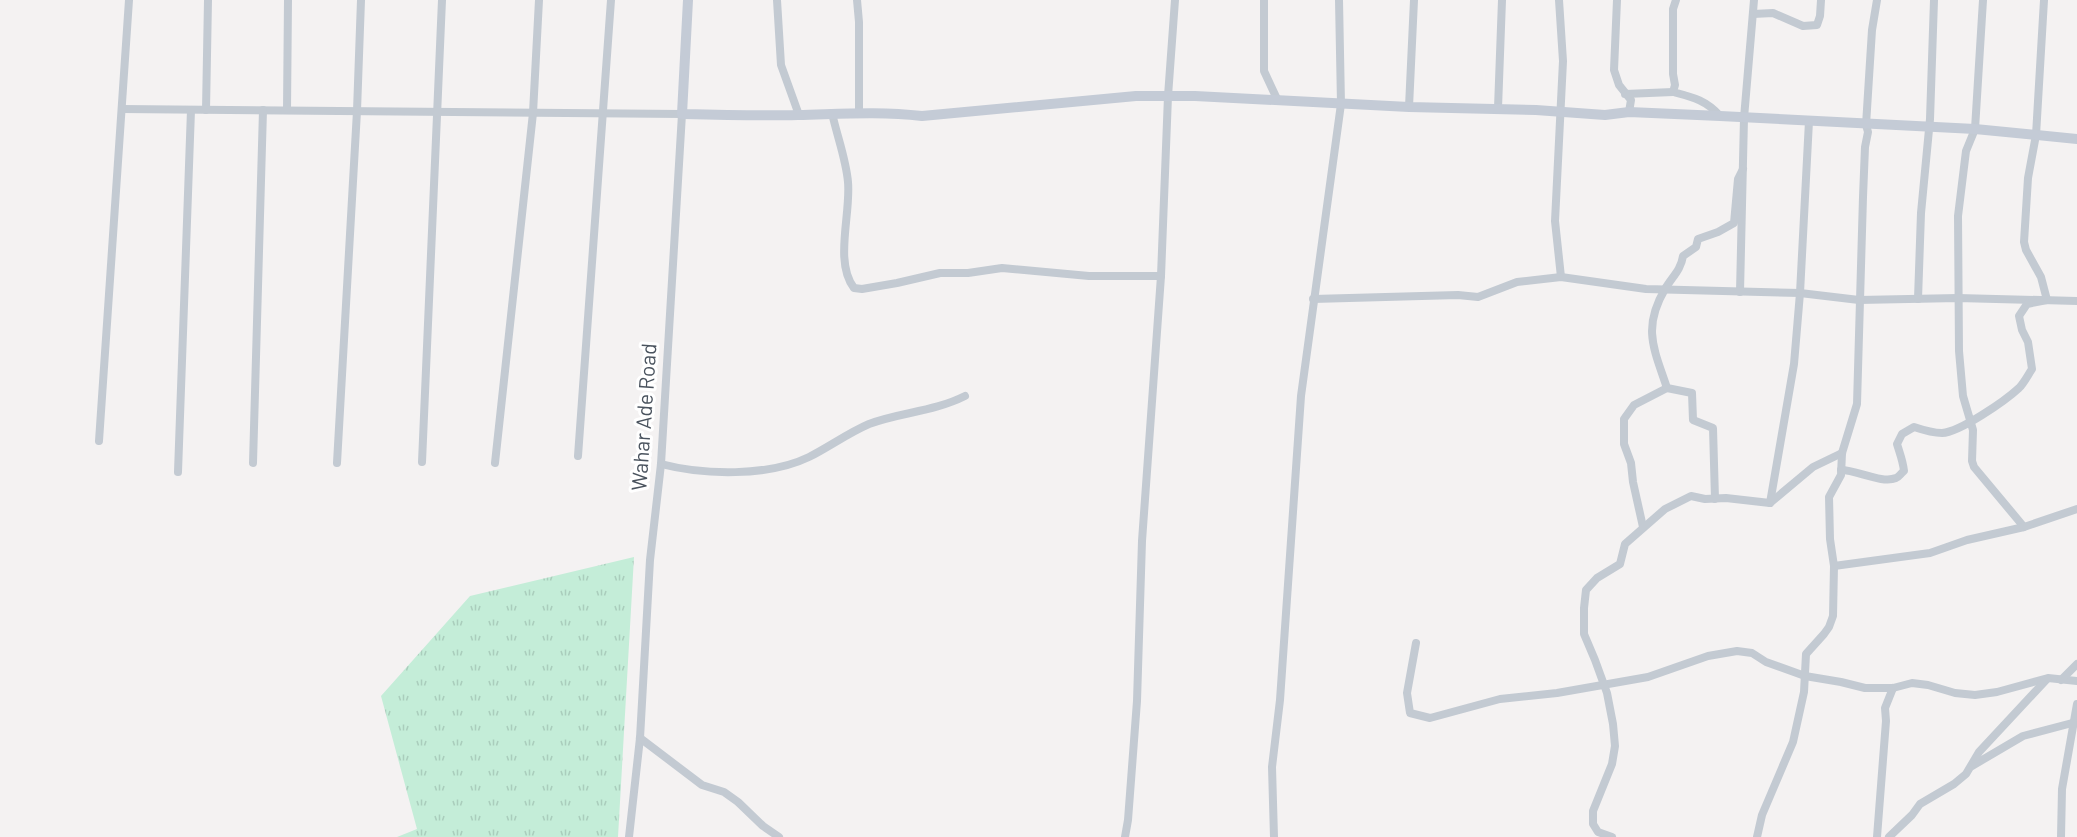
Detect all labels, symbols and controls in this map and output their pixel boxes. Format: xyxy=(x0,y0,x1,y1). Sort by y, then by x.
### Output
street label: Wahar Ade Road xyxy=(625,342,661,492)

